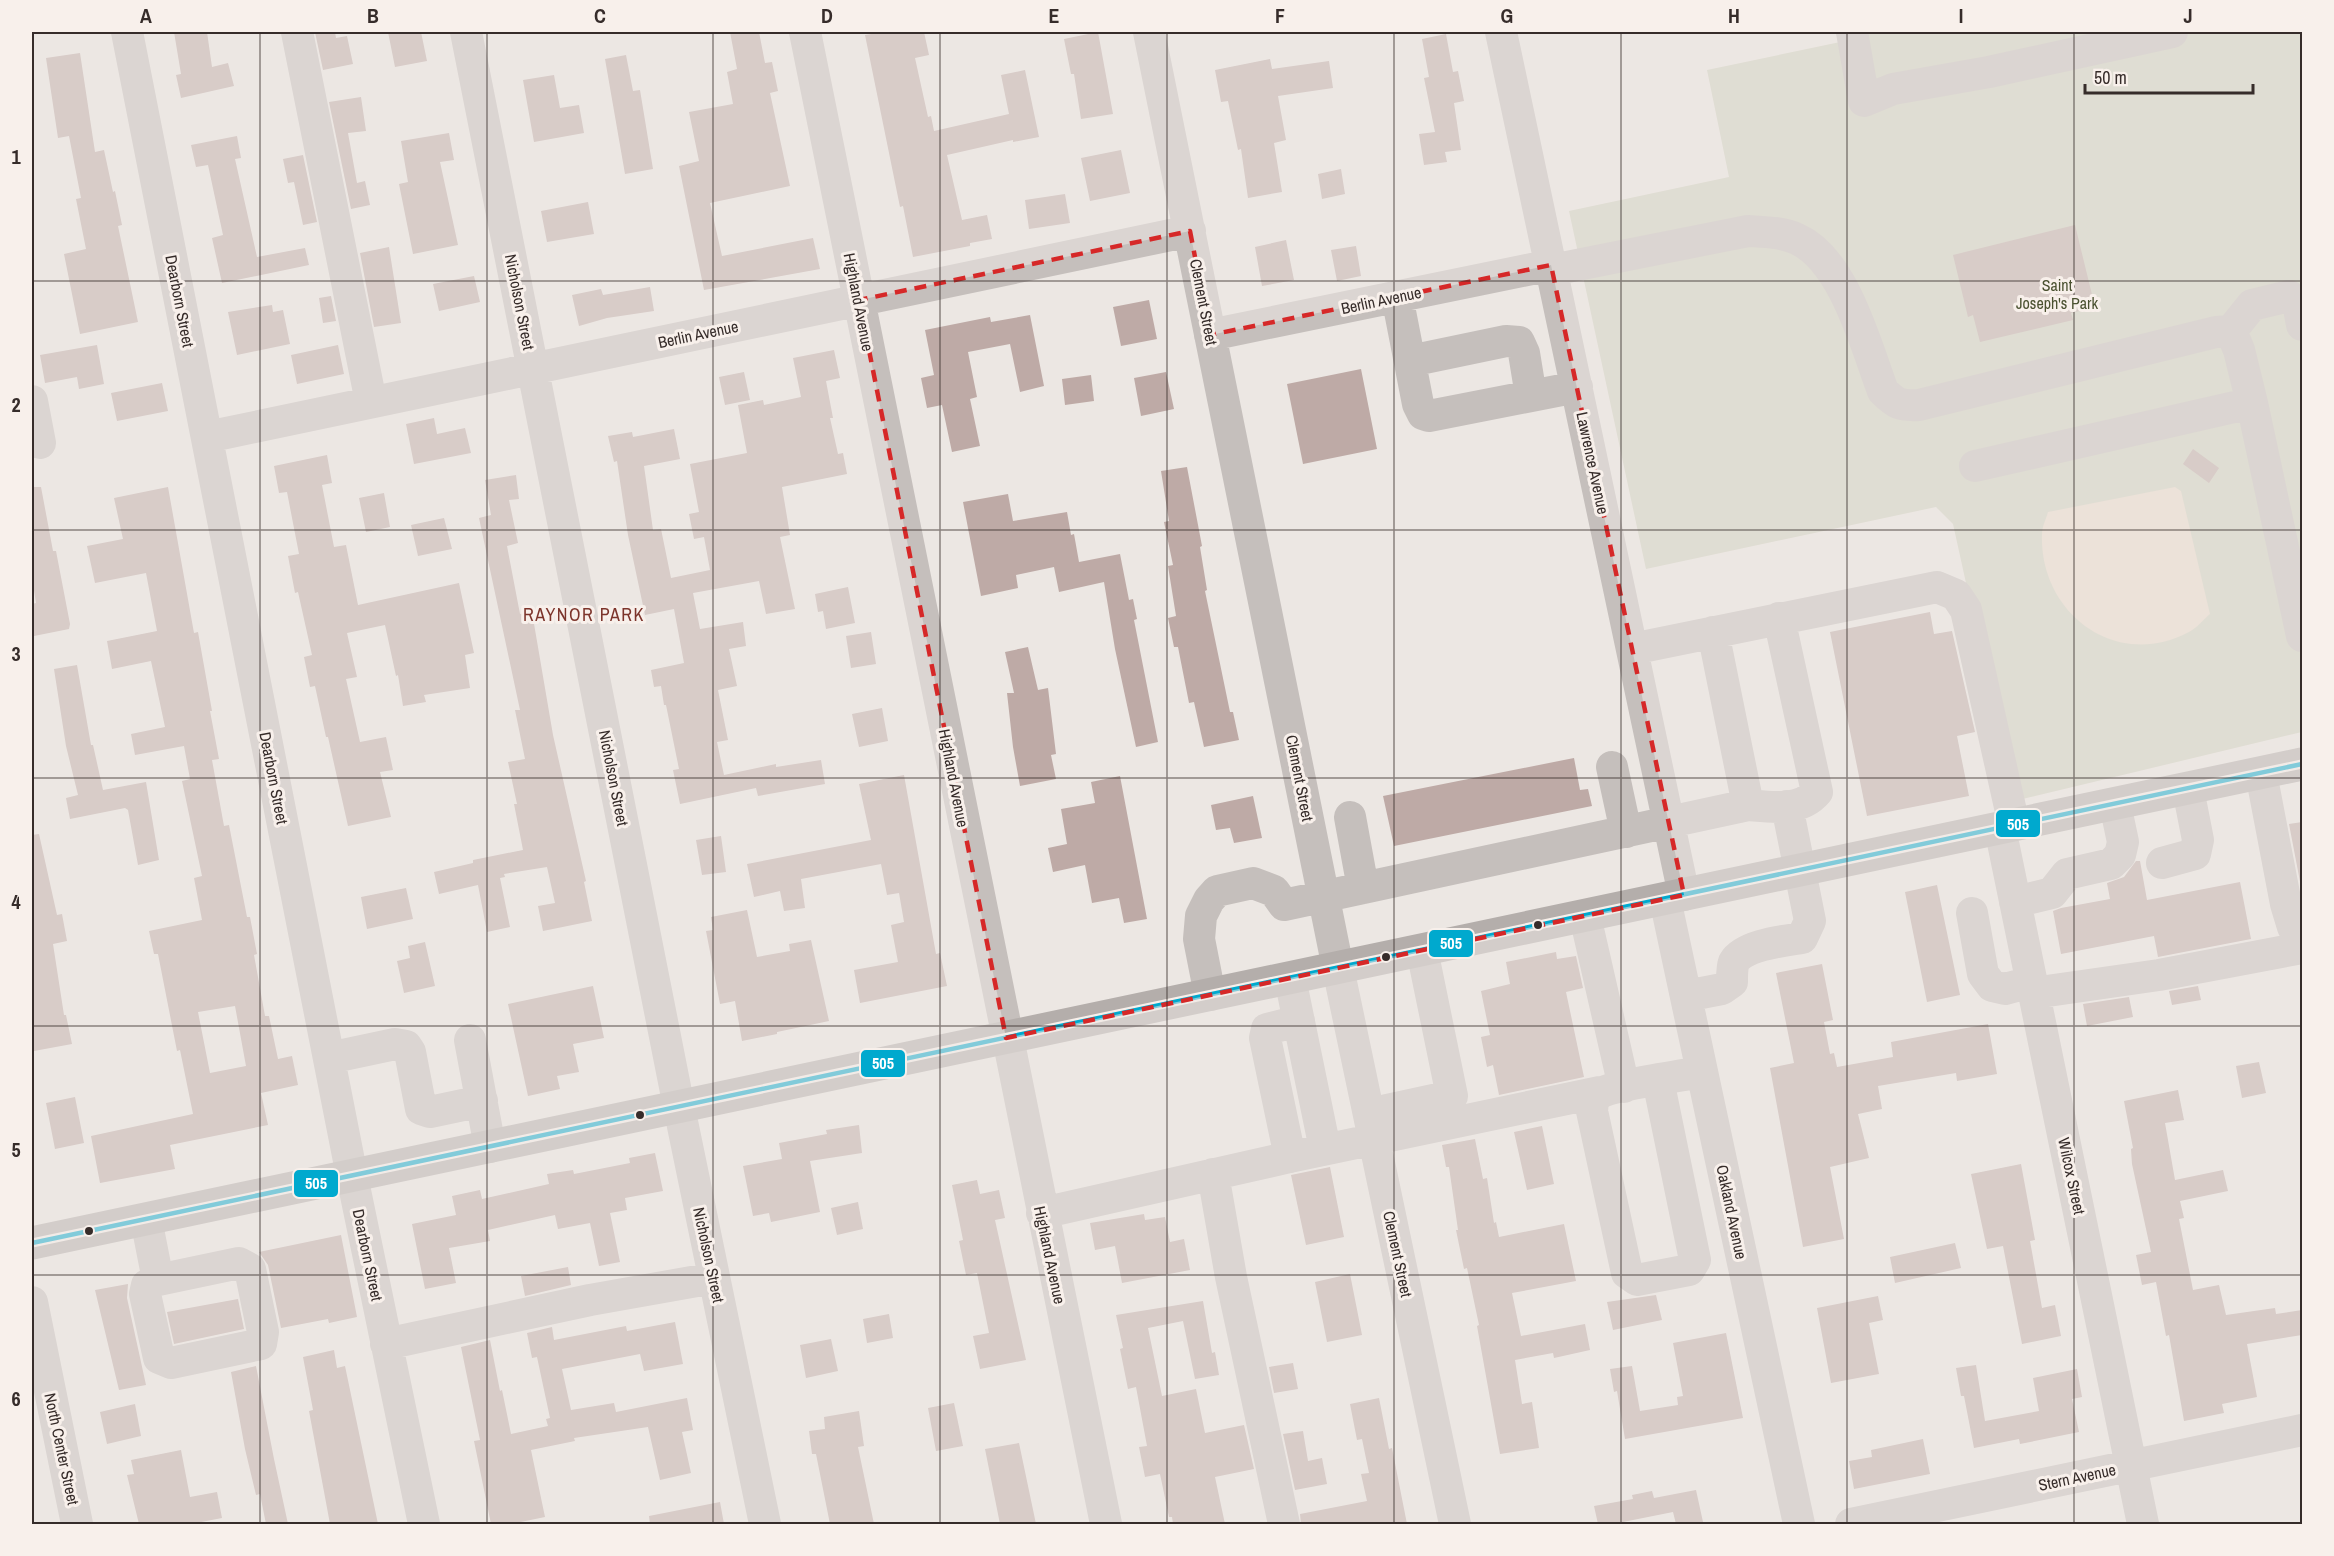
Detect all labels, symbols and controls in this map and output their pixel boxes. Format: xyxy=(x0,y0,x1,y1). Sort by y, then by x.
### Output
text: A xyxy=(140,2,152,29)
text: B xyxy=(367,2,379,29)
text: C xyxy=(594,2,606,29)
text: D xyxy=(821,2,833,29)
text: E xyxy=(1049,2,1060,29)
text: F xyxy=(1275,2,1285,29)
text: G xyxy=(1501,2,1513,29)
text: H xyxy=(1728,2,1740,29)
text: I xyxy=(1959,2,1963,29)
text: J xyxy=(2183,2,2193,29)
scale bar xyxy=(2085,57,2253,95)
text: 50 m xyxy=(2094,65,2127,90)
text: 1 xyxy=(11,143,21,170)
street label: Highland Avenue xyxy=(839,251,879,353)
street label: Nicholson Street xyxy=(500,252,540,352)
street label: Dearborn Street xyxy=(160,253,200,349)
street label: Clement Street xyxy=(1185,257,1223,347)
park label: Saint Joseph's Park xyxy=(2016,274,2098,314)
street label: Berlin Avenue xyxy=(1339,281,1423,319)
street label: Berlin Avenue xyxy=(656,315,740,353)
text: 2 xyxy=(11,391,21,418)
street label: Lawrence Avenue xyxy=(1571,410,1615,516)
district label: RAYNOR PARK xyxy=(523,602,645,627)
text: 3 xyxy=(11,640,21,667)
street label: Highland Avenue xyxy=(934,727,974,829)
street label: Nicholson Street xyxy=(594,728,634,828)
street label: Dearborn Street xyxy=(254,730,294,826)
street label: Clement Street xyxy=(1281,733,1319,823)
line badge: 505 xyxy=(1995,809,2041,838)
text: 505 xyxy=(2007,813,2029,835)
text: 4 xyxy=(11,888,21,915)
unlabelled marker xyxy=(1532,919,1544,931)
line badge: 505 xyxy=(1428,929,1474,958)
text: 505 xyxy=(1440,932,1462,954)
unlabelled marker xyxy=(1380,951,1392,963)
line badge: 505 xyxy=(860,1049,906,1078)
text: 505 xyxy=(872,1052,894,1074)
unlabelled marker xyxy=(634,1109,646,1121)
text: 5 xyxy=(11,1136,21,1163)
street label: Wilcox Street xyxy=(2053,1136,2091,1217)
street label: Oakland Avenue xyxy=(1711,1163,1753,1261)
line badge: 505 xyxy=(293,1169,339,1198)
text: 505 xyxy=(305,1172,327,1194)
street label: Highland Avenue xyxy=(1029,1204,1071,1306)
street label: Nicholson Street xyxy=(688,1205,730,1305)
street label: Dearborn Street xyxy=(348,1207,389,1303)
street label: Clement Street xyxy=(1378,1209,1418,1299)
unlabelled marker xyxy=(83,1225,95,1237)
text: 6 xyxy=(11,1385,21,1412)
street label: North Center Street xyxy=(39,1391,85,1507)
street label: Stern Avenue xyxy=(2036,1458,2118,1496)

